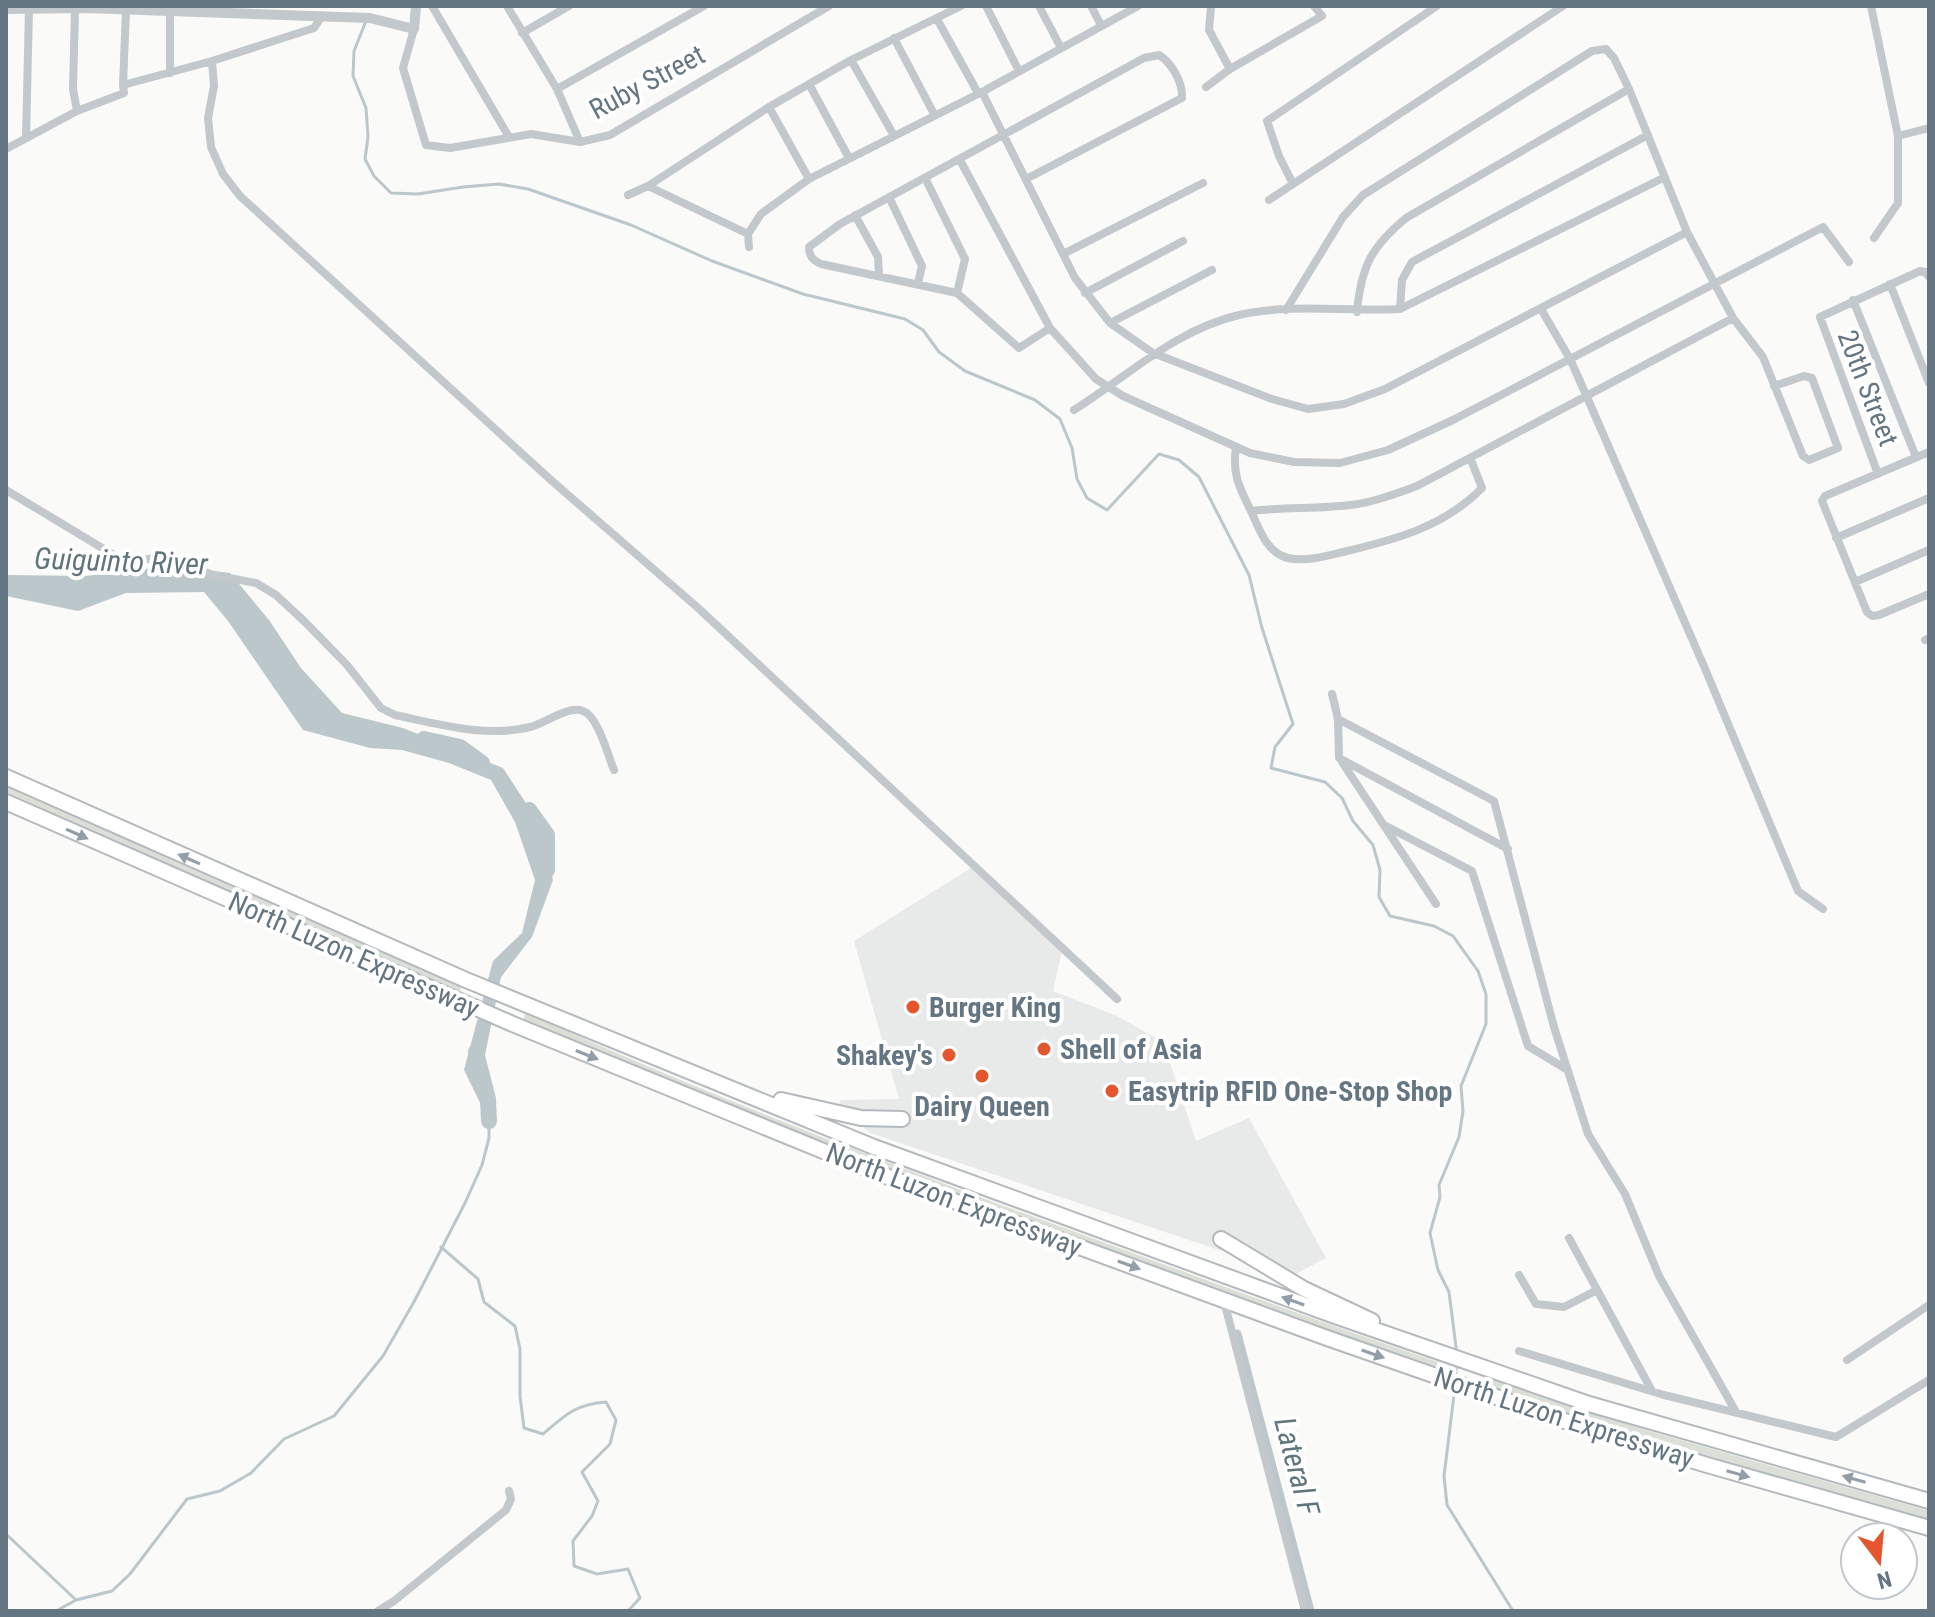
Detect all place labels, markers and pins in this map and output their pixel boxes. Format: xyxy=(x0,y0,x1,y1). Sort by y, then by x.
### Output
place label: Burger King xyxy=(929,991,1061,1024)
marker: Burger King xyxy=(904,998,922,1016)
place label: Shell of Asia xyxy=(1060,1033,1202,1066)
place label: Shakey's xyxy=(836,1039,933,1072)
marker: Shell of Asia xyxy=(1035,1040,1053,1058)
marker: Shakey's xyxy=(940,1046,958,1064)
marker: Dairy Queen xyxy=(973,1067,991,1085)
place label: Easytrip RFID One-Stop Shop xyxy=(1128,1075,1452,1108)
marker: Easytrip RFID One-Stop Shop xyxy=(1103,1082,1121,1100)
place label: Dairy Queen xyxy=(914,1090,1050,1123)

